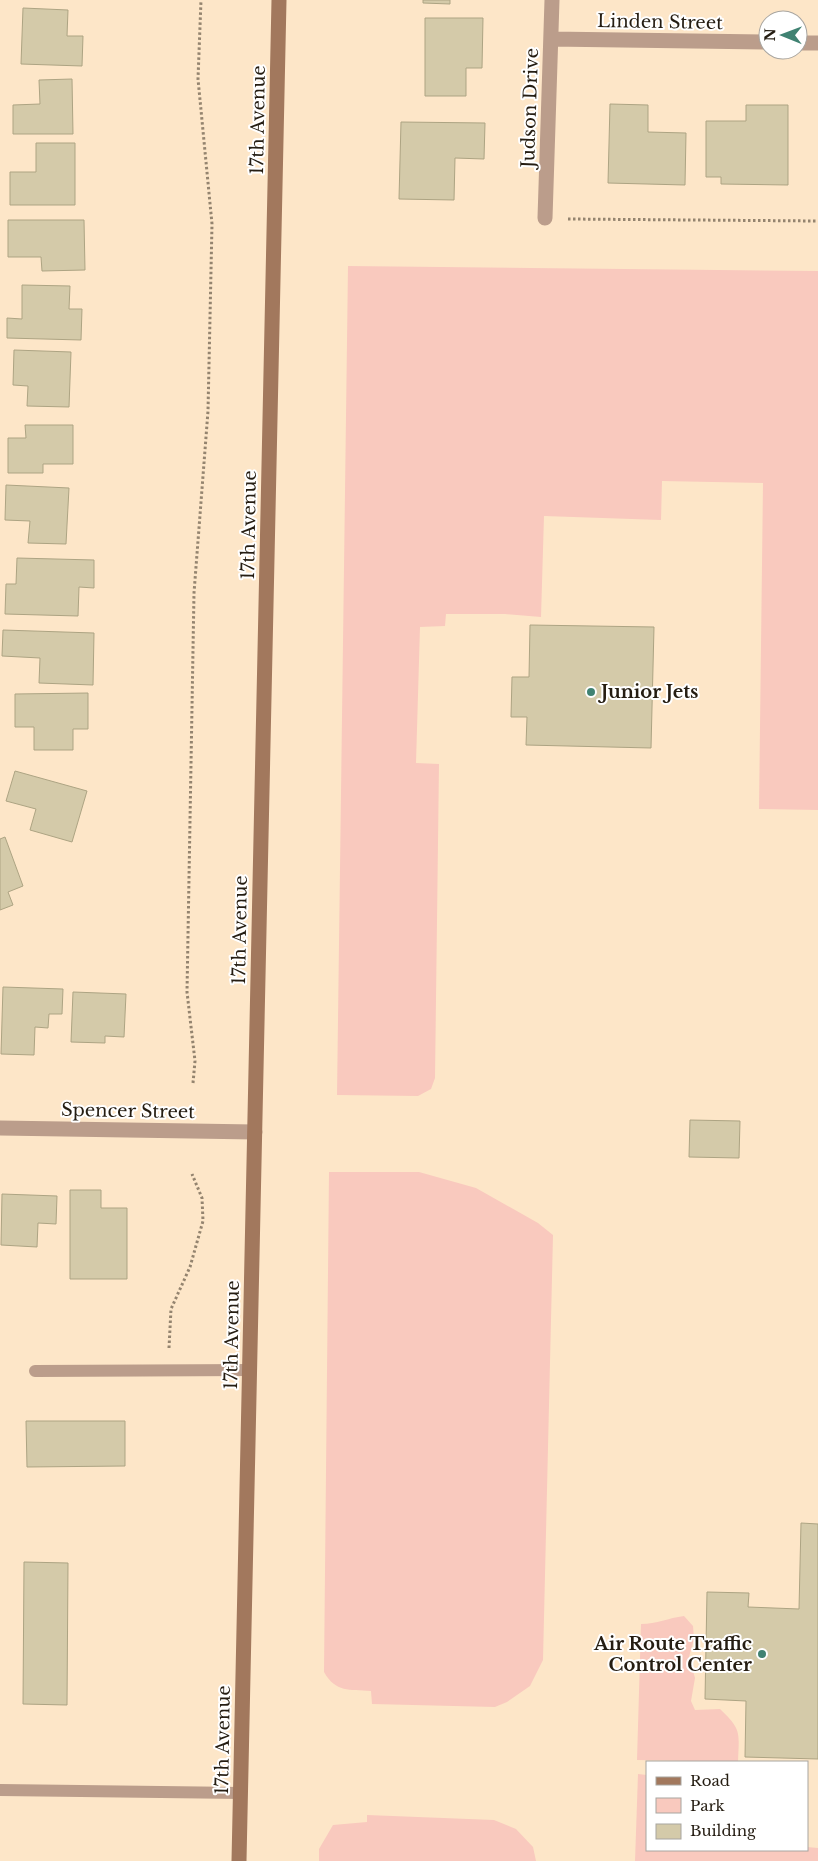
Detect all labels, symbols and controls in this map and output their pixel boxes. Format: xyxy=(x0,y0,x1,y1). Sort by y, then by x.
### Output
street label: Linden Street xyxy=(597,10,723,34)
north arrow xyxy=(758,10,808,60)
text: N xyxy=(761,28,779,42)
street label: Judson Drive xyxy=(517,48,543,170)
street label: 17th Avenue xyxy=(246,65,270,175)
street label: 17th Avenue xyxy=(237,470,261,580)
place label: Junior Jets xyxy=(597,681,698,703)
marker: Junior Jets xyxy=(585,686,597,698)
street label: 17th Avenue xyxy=(228,875,252,985)
street label: Spencer Street xyxy=(61,1099,195,1123)
street label: 17th Avenue xyxy=(220,1280,244,1390)
place label: Air Route Traffic Control Center xyxy=(593,1633,752,1676)
marker: Air Route Traffic Control Center xyxy=(756,1648,768,1660)
street label: 17th Avenue xyxy=(211,1685,235,1795)
legend xyxy=(646,1761,808,1851)
text: Road xyxy=(690,1771,730,1790)
text: Park xyxy=(690,1796,726,1815)
text: Building xyxy=(690,1821,757,1840)

